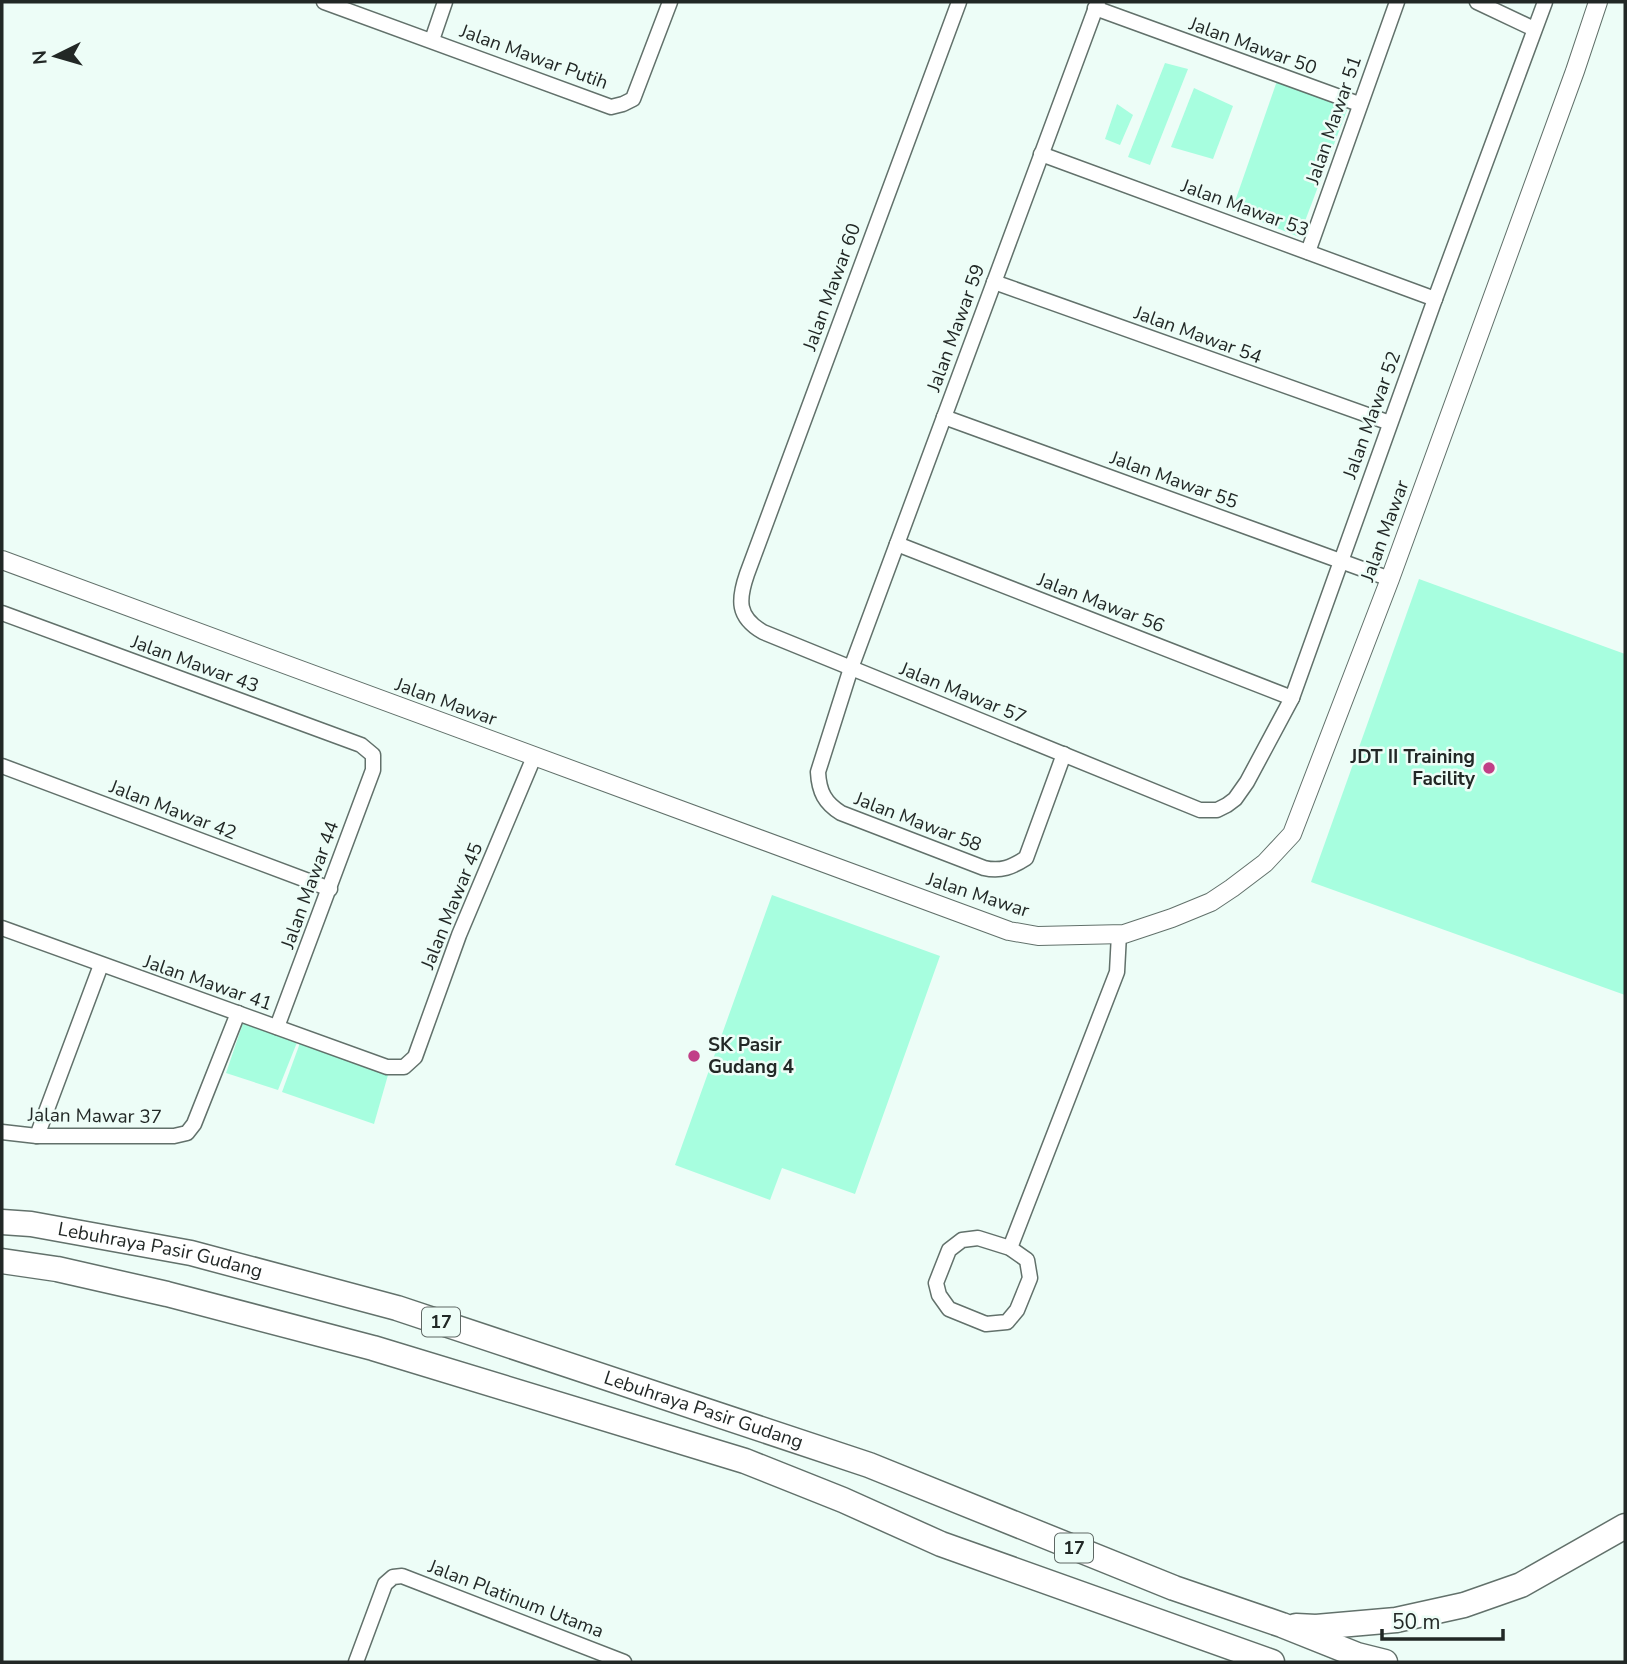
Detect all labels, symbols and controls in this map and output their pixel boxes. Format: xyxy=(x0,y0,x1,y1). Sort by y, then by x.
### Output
street label: Jalan Mawar 50 xyxy=(1185,10,1320,81)
street label: Jalan Mawar Putih xyxy=(455,18,612,96)
north arrow xyxy=(21,21,91,91)
text: N xyxy=(26,49,54,66)
street label: Jalan Mawar 51 xyxy=(1300,52,1368,189)
street label: Jalan Mawar 53 xyxy=(1177,172,1312,243)
street label: Jalan Mawar 60 xyxy=(796,220,867,355)
street label: Jalan Mawar 59 xyxy=(920,261,991,396)
street label: Jalan Mawar 54 xyxy=(1130,299,1265,370)
street label: Jalan Mawar 52 xyxy=(1336,348,1407,483)
street label: Jalan Mawar 55 xyxy=(1106,444,1241,515)
street label: Jalan Mawar xyxy=(1354,476,1415,586)
street label: Jalan Mawar 56 xyxy=(1033,566,1168,639)
street label: Jalan Mawar 43 xyxy=(127,628,262,699)
street label: Jalan Mawar 57 xyxy=(895,655,1030,730)
street label: Jalan Mawar xyxy=(391,671,501,732)
place label: JDT II Training Facility xyxy=(1349,744,1476,792)
marker: JDT II Training Facility xyxy=(1481,760,1497,776)
street label: Jalan Mawar 42 xyxy=(105,773,240,846)
street label: Jalan Mawar 58 xyxy=(850,785,985,858)
street label: Jalan Mawar 44 xyxy=(274,818,345,953)
street label: Jalan Mawar 45 xyxy=(414,839,489,974)
street label: Jalan Mawar xyxy=(922,866,1033,924)
street label: Jalan Mawar 41 xyxy=(139,949,276,1017)
place label: SK Pasir Gudang 4 xyxy=(708,1032,794,1080)
marker: SK Pasir Gudang 4 xyxy=(686,1048,702,1064)
street label: Jalan Mawar 37 xyxy=(27,1102,162,1130)
street label: Lebuhraya Pasir Gudang xyxy=(56,1216,265,1285)
road number: 17 xyxy=(422,1308,460,1336)
street label: Lebuhraya Pasir Gudang xyxy=(601,1365,807,1455)
road number: 17 xyxy=(1055,1534,1093,1562)
street label: Jalan Platinum Utama xyxy=(424,1553,607,1644)
scale bar xyxy=(1382,1598,1503,1642)
text: 50 m xyxy=(1392,1608,1441,1636)

